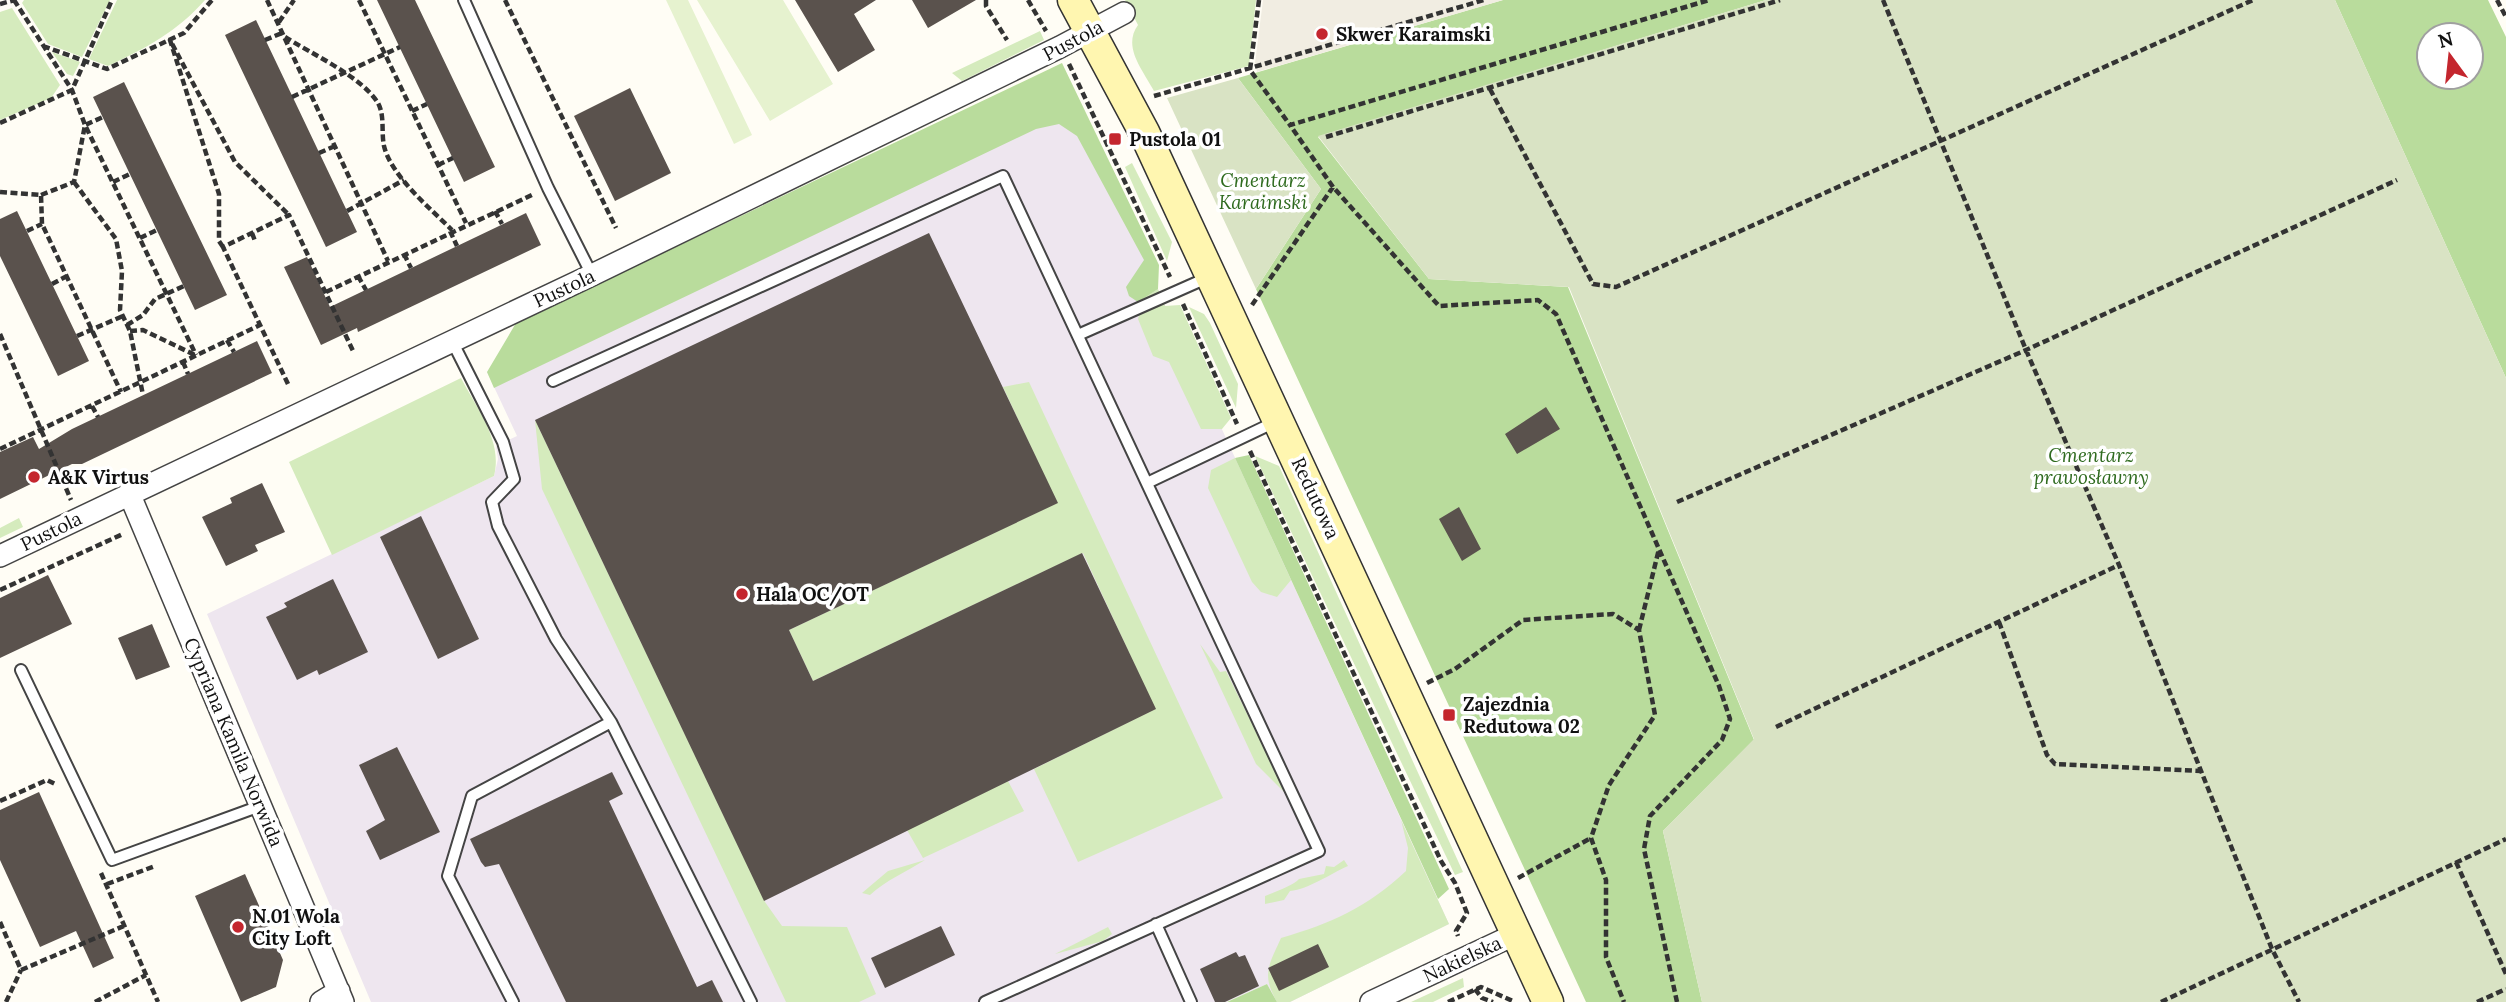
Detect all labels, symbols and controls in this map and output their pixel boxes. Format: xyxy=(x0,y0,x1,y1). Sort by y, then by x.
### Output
street label: Pustola xyxy=(1039,14,1108,66)
north arrow xyxy=(2415,21,2485,91)
place label: Skwer Karaimski xyxy=(1336,22,1491,46)
marker: Skwer Karaimski xyxy=(1314,26,1330,42)
text: N xyxy=(2435,26,2456,53)
place label: Pustola 01 xyxy=(1129,127,1221,151)
marker: Pustola 01 xyxy=(1107,131,1123,147)
park label: Cmentarz Karaimski xyxy=(1219,168,1307,214)
street label: Pustola xyxy=(529,263,599,313)
park label: Cmentarz prawosławny xyxy=(2033,443,2149,489)
street label: Redutowa xyxy=(1287,453,1346,543)
place label: A&K Virtus xyxy=(48,465,149,489)
marker: A&K Virtus xyxy=(26,469,42,485)
street label: Pustola xyxy=(16,506,86,556)
place label: Hala OC/OT xyxy=(756,582,869,607)
marker: Hala OC/OT xyxy=(734,586,750,602)
street label: Cypriana Kamila Norwida xyxy=(179,634,289,850)
place label: Zajezdnia Redutowa 02 xyxy=(1463,692,1580,738)
marker: Zajezdnia Redutowa 02 xyxy=(1441,707,1457,723)
place label: N.01 Wola City Loft xyxy=(252,904,340,950)
marker: N.01 Wola City Loft xyxy=(230,919,246,935)
street label: Nakielska xyxy=(1419,930,1505,988)

